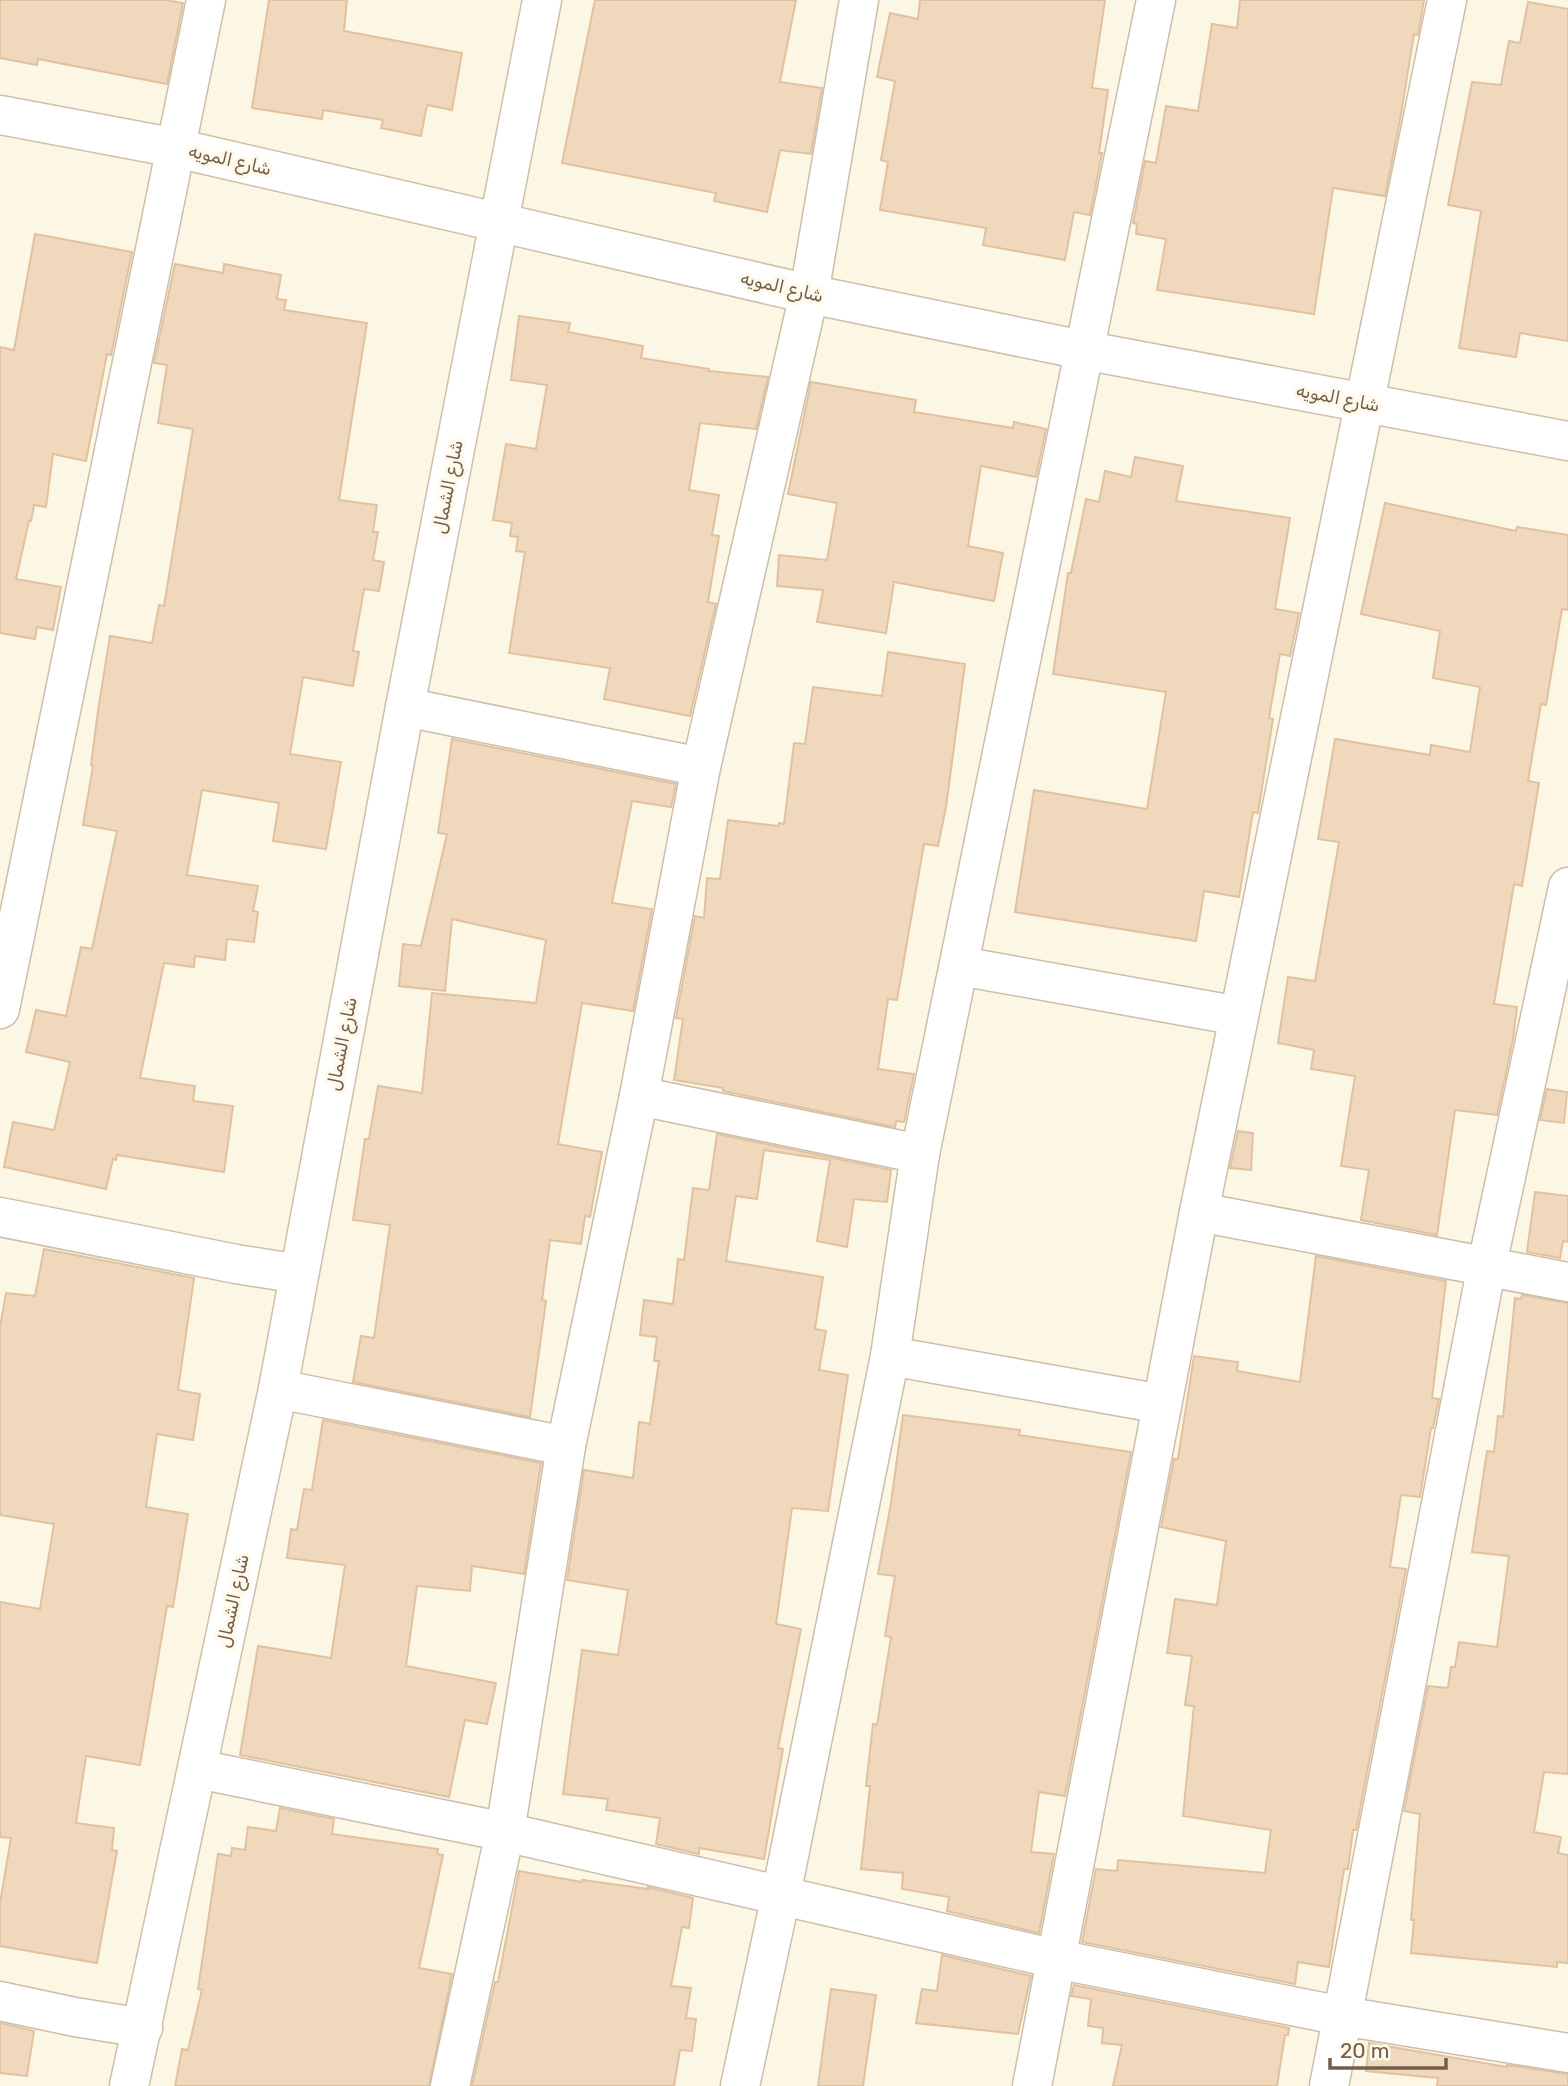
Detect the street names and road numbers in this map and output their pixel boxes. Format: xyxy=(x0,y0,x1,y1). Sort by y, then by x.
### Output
street label: شارع المويه xyxy=(186,140,274,181)
street label: شارع المويه xyxy=(738,267,826,308)
street label: شارع المويه xyxy=(1294,379,1382,418)
street label: شارع الشمال xyxy=(428,438,469,536)
street label: شارع الشمال xyxy=(322,995,363,1093)
street label: شارع الشمال xyxy=(212,1552,255,1650)

